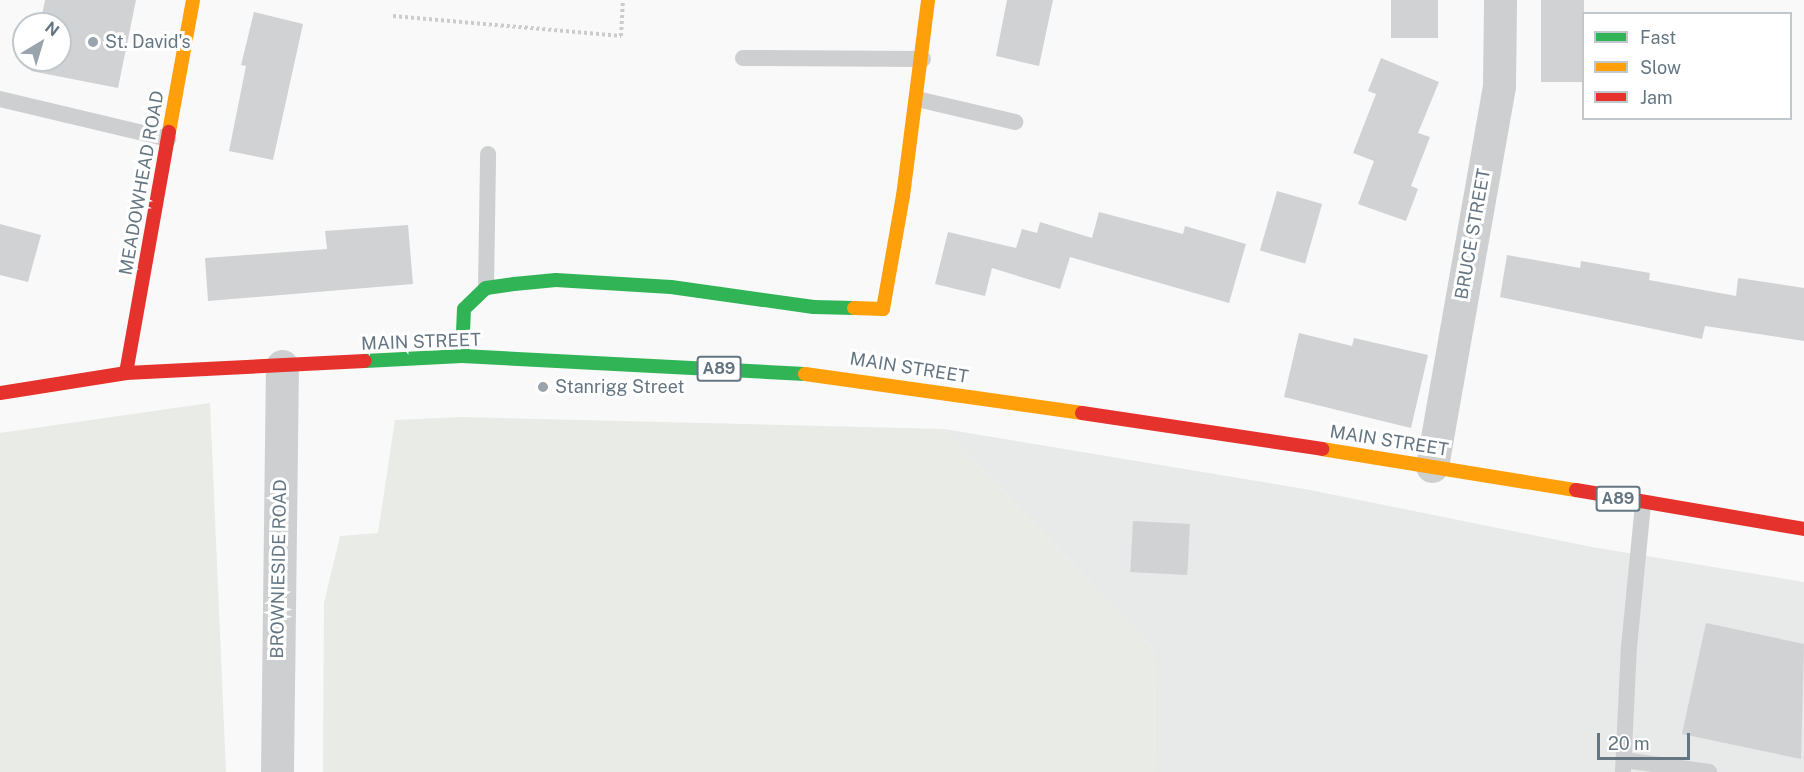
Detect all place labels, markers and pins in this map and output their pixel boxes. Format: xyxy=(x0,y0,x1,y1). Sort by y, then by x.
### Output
place label: St. David's xyxy=(105,31,191,53)
marker: St. David's xyxy=(86,35,100,49)
place label: Stanrigg Street xyxy=(555,376,685,398)
marker: Stanrigg Street xyxy=(536,380,550,394)

